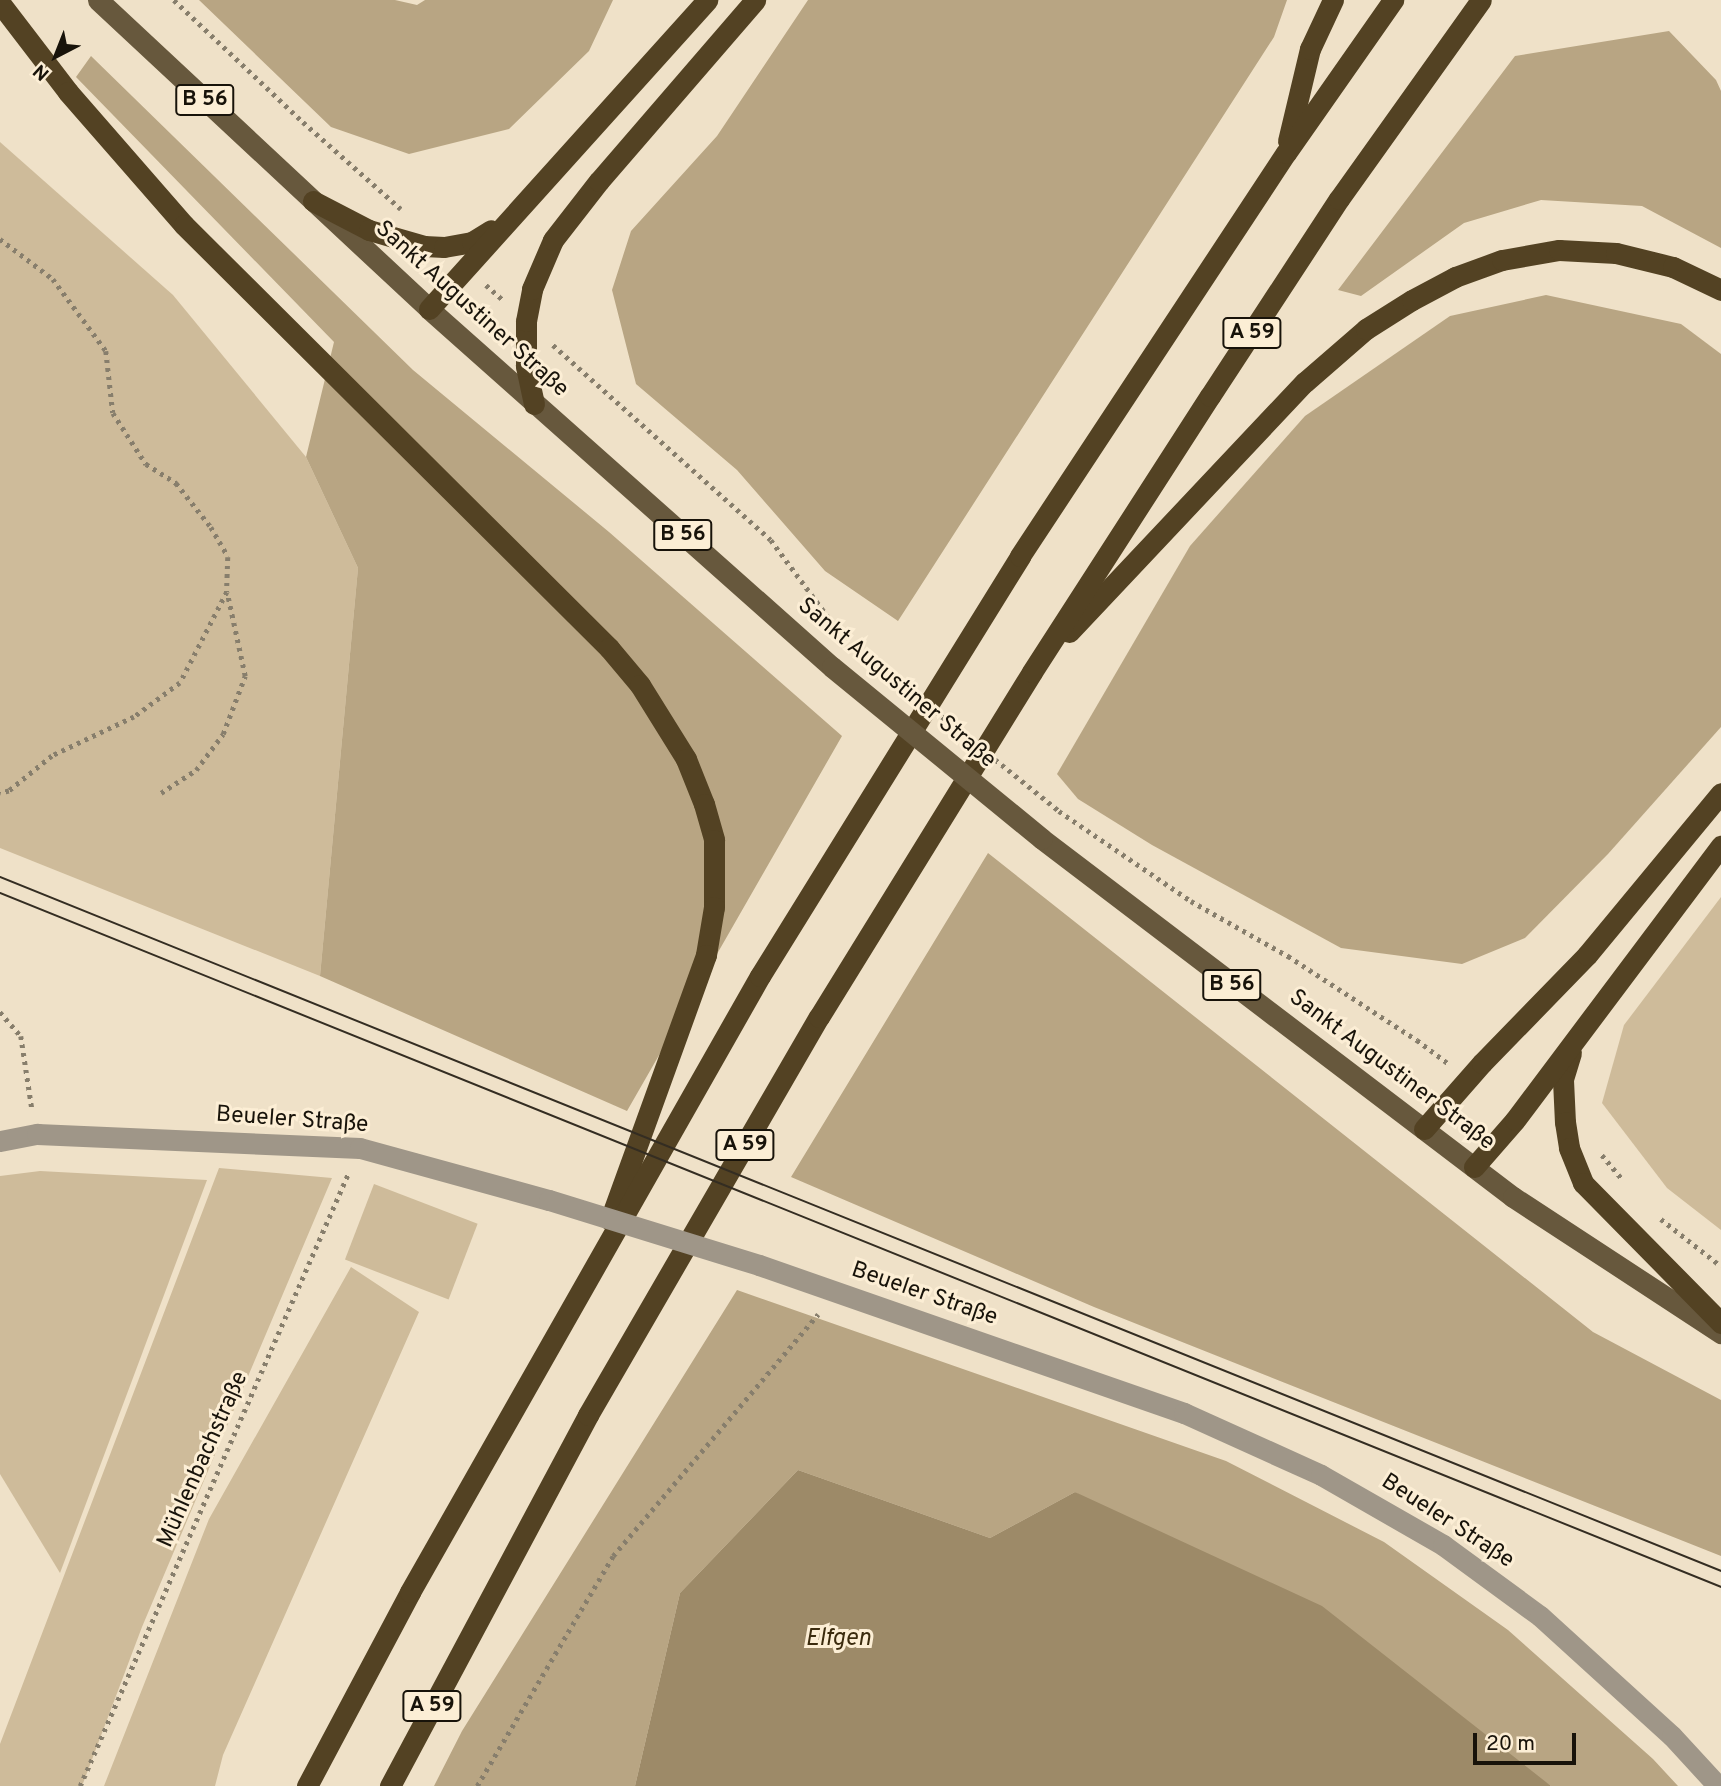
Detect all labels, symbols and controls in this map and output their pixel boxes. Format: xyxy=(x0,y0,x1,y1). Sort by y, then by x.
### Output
north arrow xyxy=(21,21,91,91)
text: N xyxy=(29,58,55,85)
road number: B 56 xyxy=(175,82,235,118)
street label: Sankt Augustiner Straße xyxy=(368,216,574,404)
road number: A 59 xyxy=(1220,316,1284,350)
road number: B 56 xyxy=(653,518,713,552)
street label: Sankt Augustiner Straße xyxy=(791,593,1001,775)
road number: B 56 xyxy=(1202,968,1262,1002)
street label: Sankt Augustiner Straße xyxy=(1282,984,1500,1158)
street label: Beueler Straße xyxy=(215,1102,369,1140)
road number: A 59 xyxy=(714,1128,776,1162)
street label: Beueler Straße xyxy=(847,1257,1001,1333)
street label: Mühlenbachstraße xyxy=(153,1368,255,1552)
street label: Beueler Straße xyxy=(1375,1469,1519,1575)
water label: Elfgen xyxy=(805,1626,871,1654)
road number: A 59 xyxy=(400,1688,464,1724)
scale bar xyxy=(1476,1720,1579,1764)
text: 20 m xyxy=(1486,1731,1535,1758)

